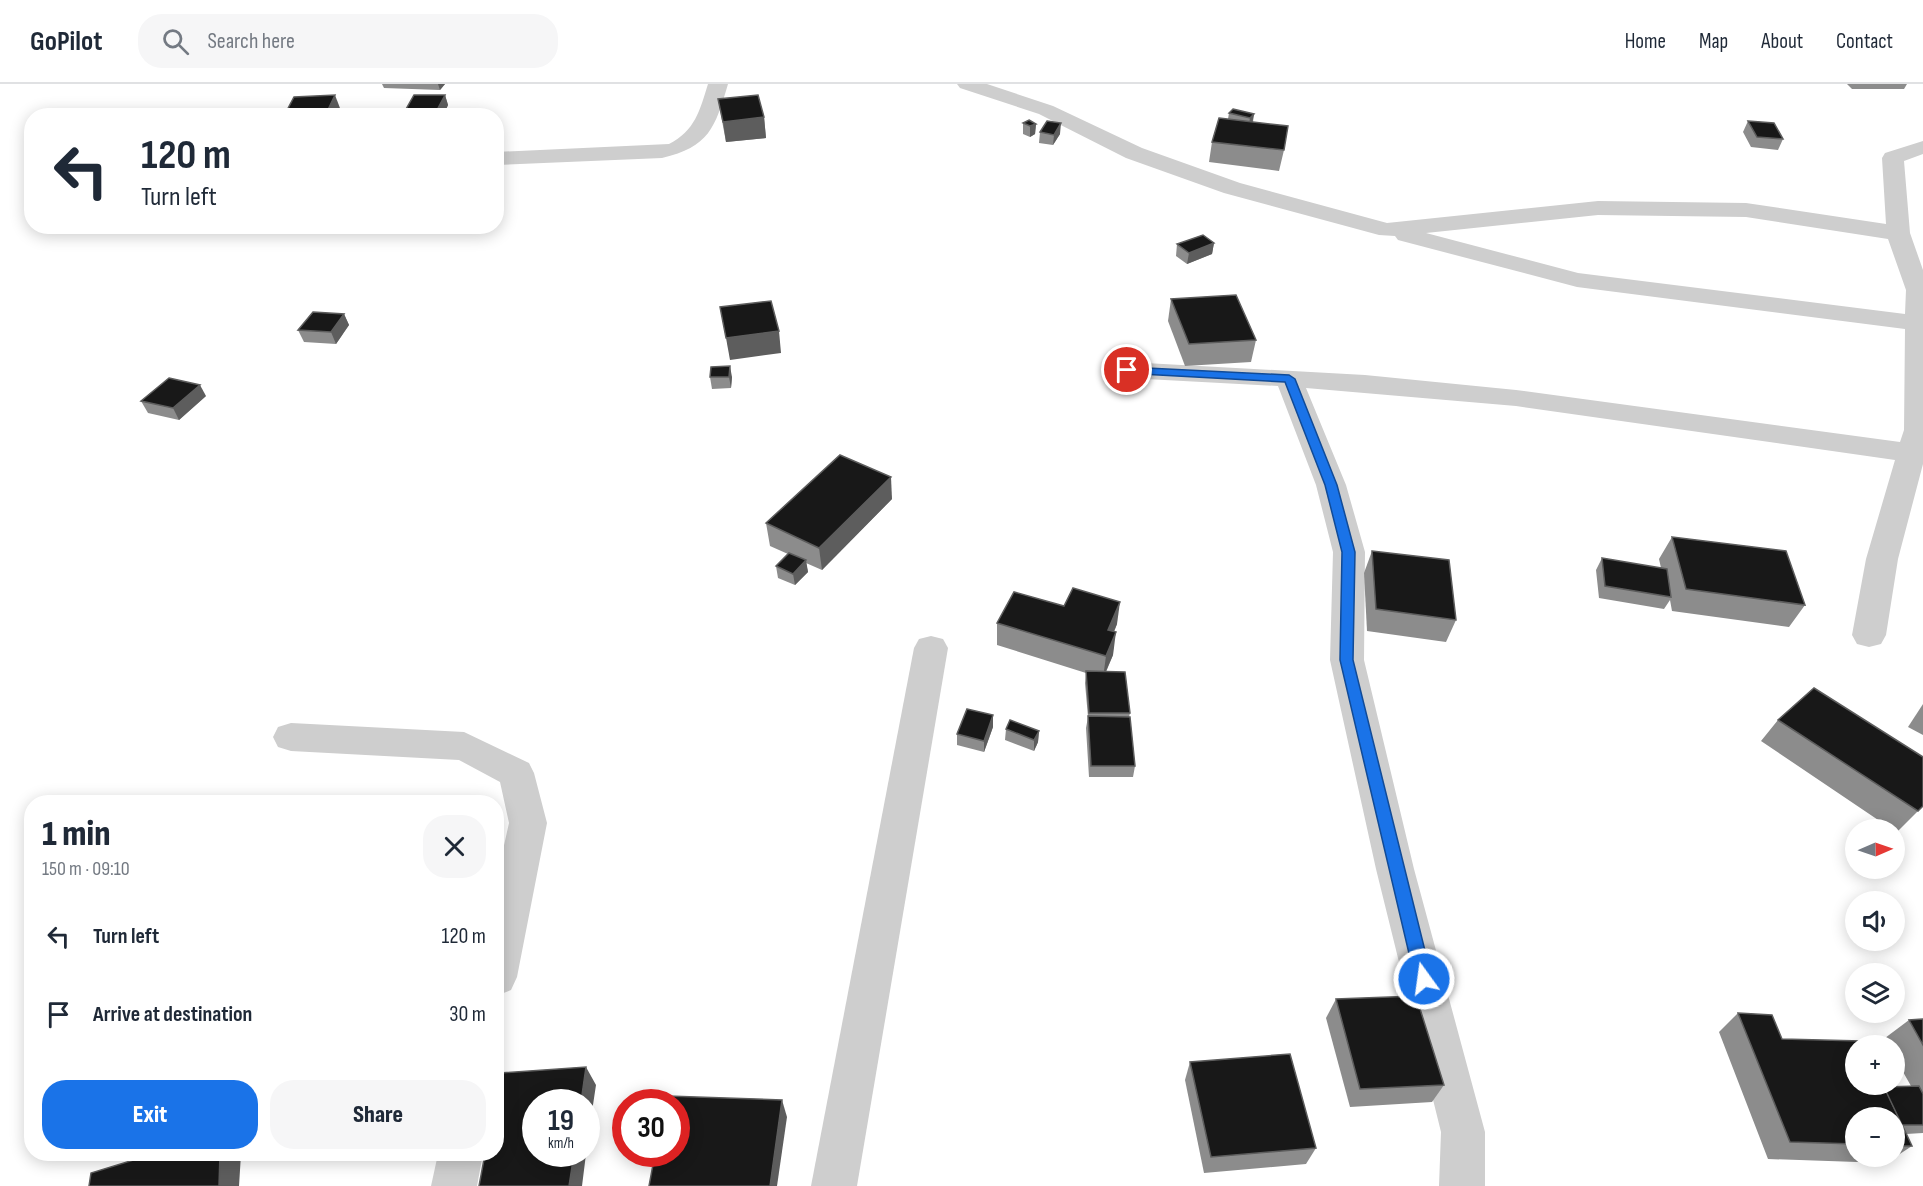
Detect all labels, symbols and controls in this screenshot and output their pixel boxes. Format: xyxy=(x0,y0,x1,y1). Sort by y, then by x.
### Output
search box xyxy=(138,14,558,68)
text: GoPilot xyxy=(30,25,102,58)
icon: search xyxy=(159,25,192,58)
text: Search here xyxy=(207,28,295,55)
text: Home xyxy=(1625,29,1666,54)
text: Map xyxy=(1699,29,1728,54)
text: About xyxy=(1761,29,1803,54)
text: Contact xyxy=(1836,29,1893,54)
text: 120 m xyxy=(141,130,231,181)
icon: left xyxy=(42,132,120,210)
text: Turn left xyxy=(141,181,217,213)
pin xyxy=(1101,344,1152,395)
icon: arrive xyxy=(1110,353,1143,386)
text: 1 min xyxy=(42,813,110,856)
button: close xyxy=(423,815,486,878)
north arrow xyxy=(1845,819,1905,879)
map controls xyxy=(1845,819,1905,1167)
text: 150 m · 09:10 xyxy=(42,857,130,881)
button: sound xyxy=(1845,891,1905,951)
icon: left xyxy=(42,920,75,953)
text: Turn left xyxy=(93,923,159,950)
text: 120 m xyxy=(442,923,486,950)
position arrow xyxy=(1392,947,1456,1011)
button: layers xyxy=(1845,963,1905,1023)
icon: arrive xyxy=(42,998,75,1031)
text: Arrive at destination xyxy=(93,1001,252,1028)
text: 30 m xyxy=(449,1001,486,1028)
button: + xyxy=(1845,1035,1905,1095)
button: Exit xyxy=(42,1080,258,1149)
button: Share xyxy=(270,1080,486,1149)
speed limit sign: 30 xyxy=(612,1089,690,1167)
text: 19 xyxy=(548,1103,574,1139)
button: − xyxy=(1845,1107,1905,1167)
text: km/h xyxy=(548,1134,574,1153)

